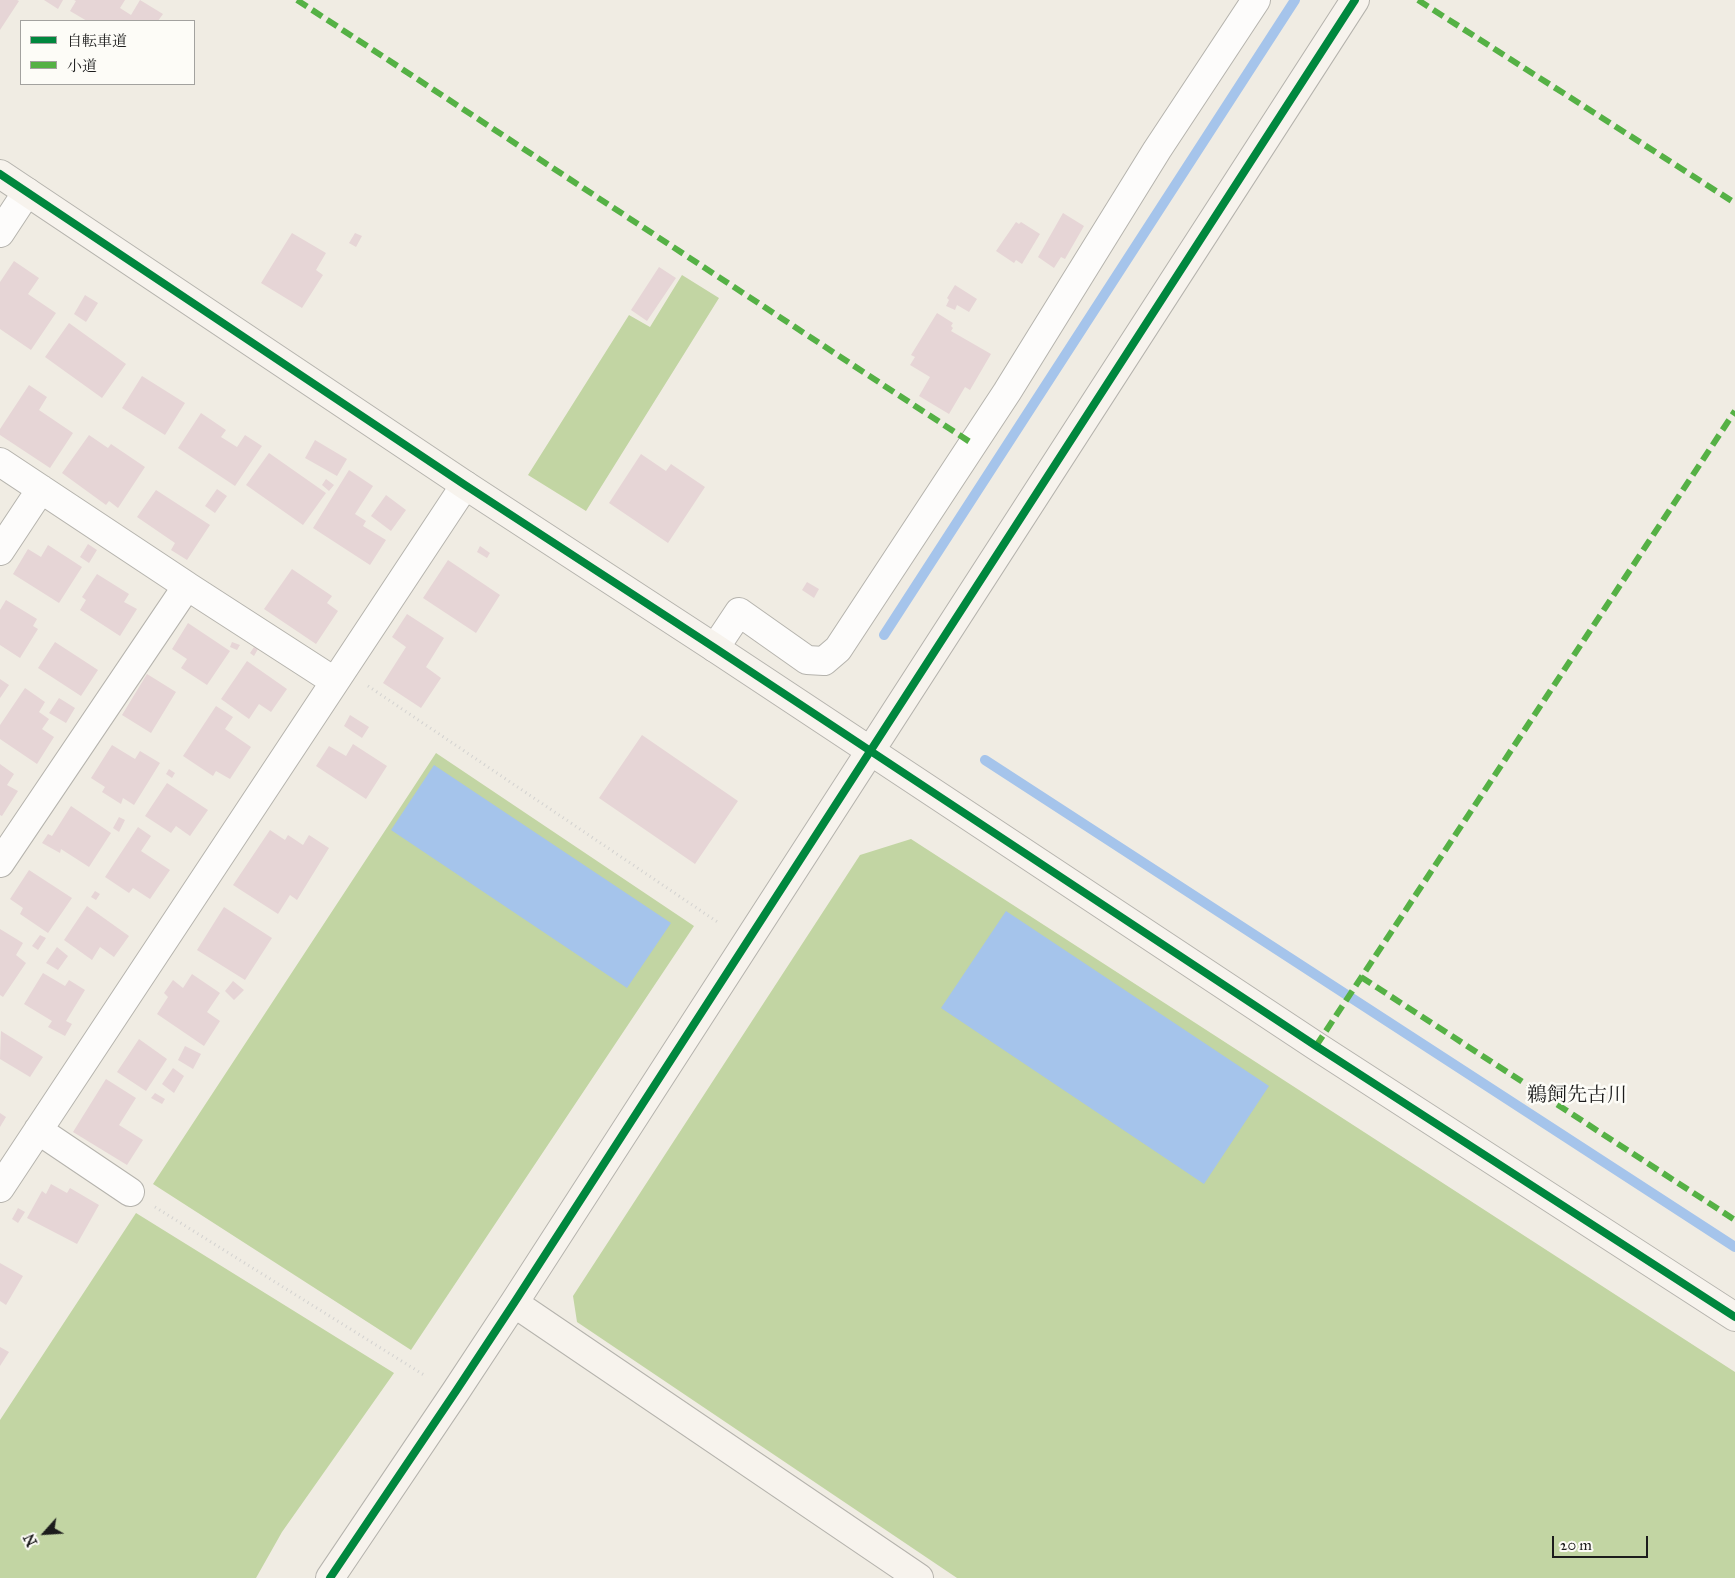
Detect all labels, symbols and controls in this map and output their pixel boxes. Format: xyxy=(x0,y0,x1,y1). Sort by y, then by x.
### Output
legend xyxy=(20,20,195,85)
text: 自転車道 xyxy=(67,32,127,50)
text: 小道 xyxy=(67,57,97,75)
district label: 鵜飼先古川 xyxy=(1527,1084,1627,1108)
north arrow xyxy=(20,1508,70,1558)
scale bar xyxy=(1555,1526,1651,1558)
text: N xyxy=(21,1531,41,1549)
text: 20 m xyxy=(1560,1536,1592,1554)

